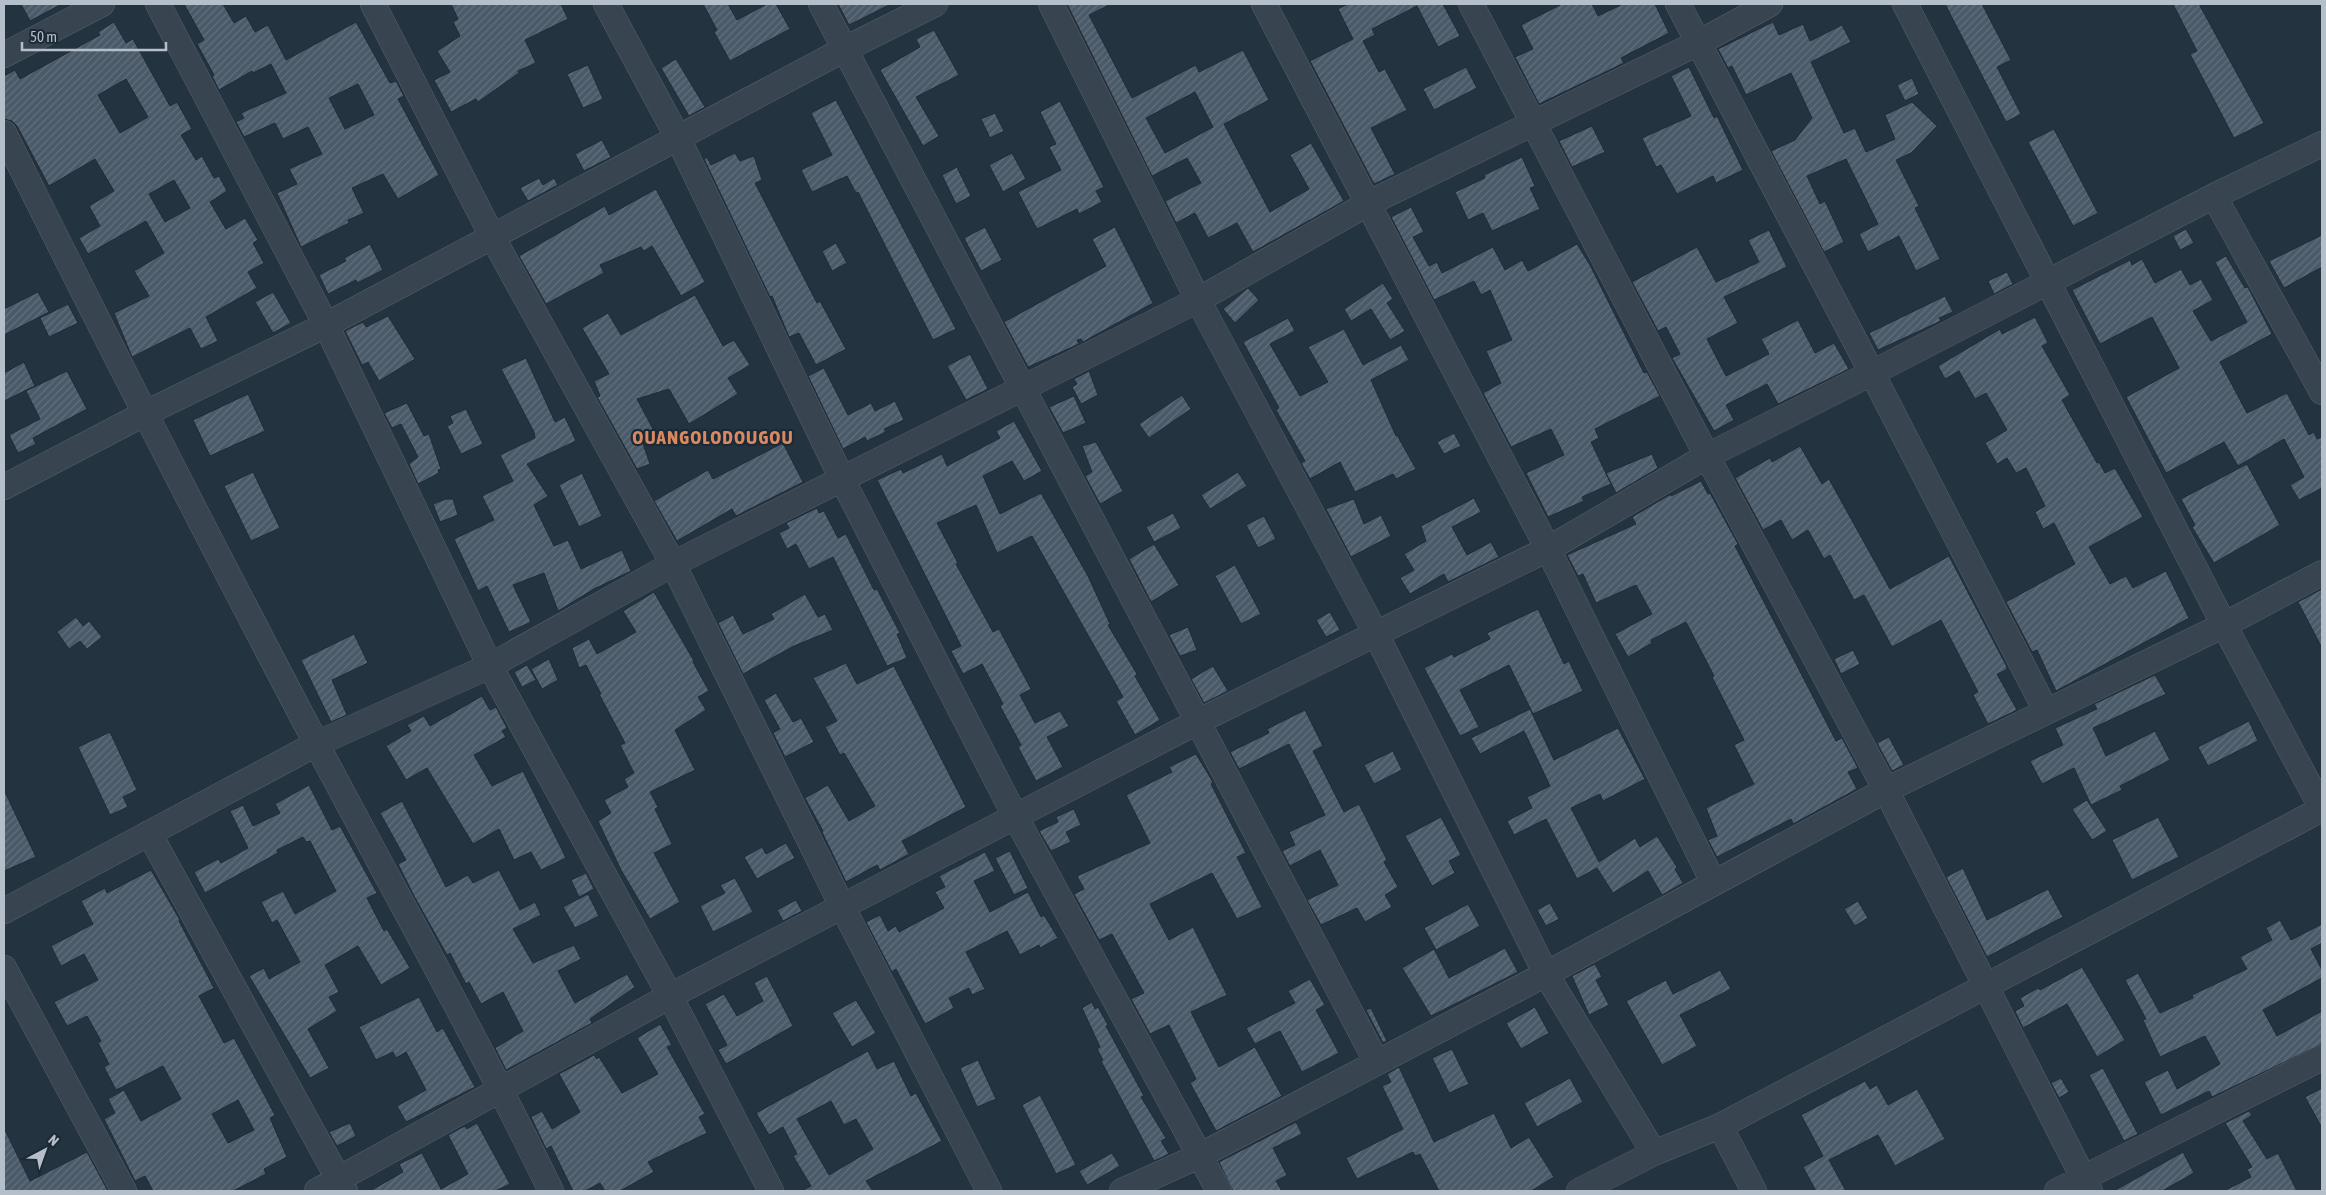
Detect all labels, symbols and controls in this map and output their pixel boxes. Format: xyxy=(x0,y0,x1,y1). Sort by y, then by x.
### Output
scale bar xyxy=(22,20,166,52)
text: 50 m xyxy=(30,28,57,45)
district label: OUANGOLODOUGOU xyxy=(632,426,794,448)
north arrow xyxy=(20,1125,70,1175)
text: N xyxy=(45,1131,62,1149)

